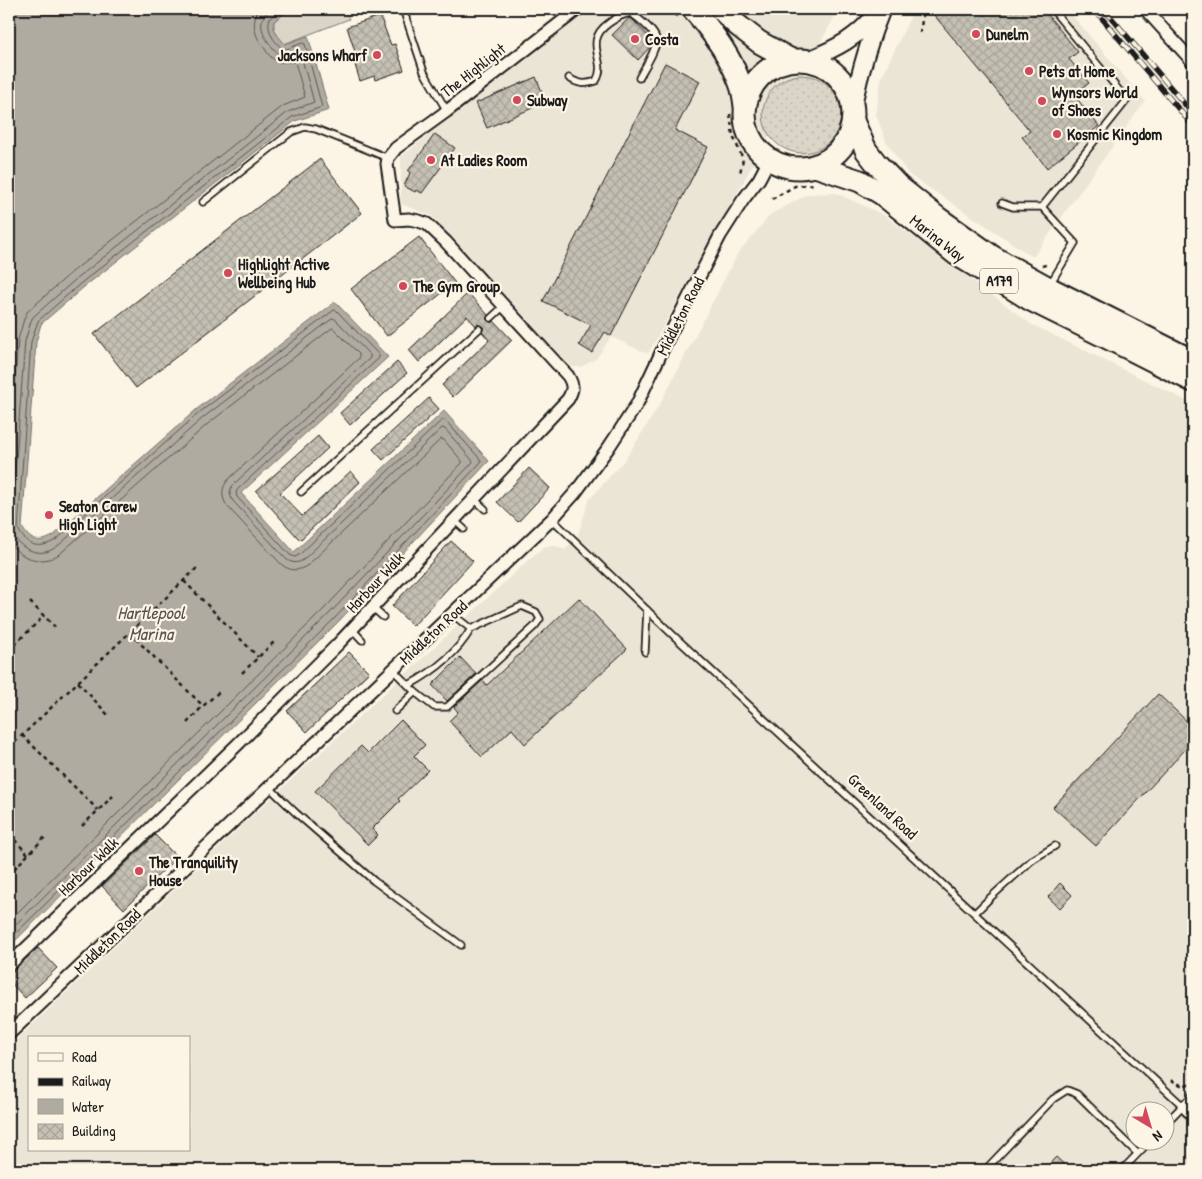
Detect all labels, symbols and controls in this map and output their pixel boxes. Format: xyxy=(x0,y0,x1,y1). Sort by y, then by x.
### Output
place label: Dunelm xyxy=(986,23,1029,45)
place label: Costa xyxy=(645,28,679,50)
marker: Dunelm xyxy=(970,28,982,40)
marker: Costa xyxy=(629,33,641,45)
street label: The Highlight xyxy=(436,38,510,102)
place label: Jacksons Wharf xyxy=(278,44,367,66)
marker: Jacksons Wharf xyxy=(371,49,383,61)
place label: Pets at Home xyxy=(1039,60,1116,82)
marker: Pets at Home xyxy=(1023,65,1035,77)
place label: Wynsors World of Shoes xyxy=(1052,81,1138,121)
place label: Subway xyxy=(527,89,568,112)
marker: Subway xyxy=(511,94,523,106)
marker: Wynsors World of Shoes xyxy=(1036,95,1048,107)
place label: Kosmic Kingdom xyxy=(1067,123,1162,146)
marker: Kosmic Kingdom xyxy=(1051,128,1063,140)
place label: At Ladies Room xyxy=(441,149,527,171)
marker: At Ladies Room xyxy=(425,154,437,166)
street label: Marina Way xyxy=(905,209,971,267)
place label: Highlight Active Wellbeing Hub xyxy=(238,253,330,294)
marker: Highlight Active Wellbeing Hub xyxy=(222,267,234,279)
road number: A179 xyxy=(980,268,1018,294)
street label: Middleton Road xyxy=(651,273,709,359)
place label: The Gym Group xyxy=(412,275,500,298)
marker: The Gym Group xyxy=(397,280,409,292)
place label: Seaton Carew High Light xyxy=(59,495,137,536)
marker: Seaton Carew High Light xyxy=(43,509,55,521)
street label: Harbour Walk xyxy=(341,546,409,617)
street label: Middleton Road xyxy=(394,595,472,669)
water label: Hartlepool Marina xyxy=(117,600,186,646)
street label: Greenland Road xyxy=(843,768,923,844)
street label: Harbour Walk xyxy=(53,831,123,900)
place label: The Tranquility House xyxy=(148,851,238,891)
marker: The Tranquility House xyxy=(133,865,145,877)
street label: Middleton Road xyxy=(69,903,145,979)
legend xyxy=(28,1036,190,1152)
text: Road xyxy=(72,1046,97,1067)
text: Railway xyxy=(72,1070,111,1091)
text: Water xyxy=(72,1096,104,1117)
north arrow xyxy=(1124,1102,1174,1152)
text: Building xyxy=(72,1120,116,1141)
text: N xyxy=(1149,1127,1167,1147)

